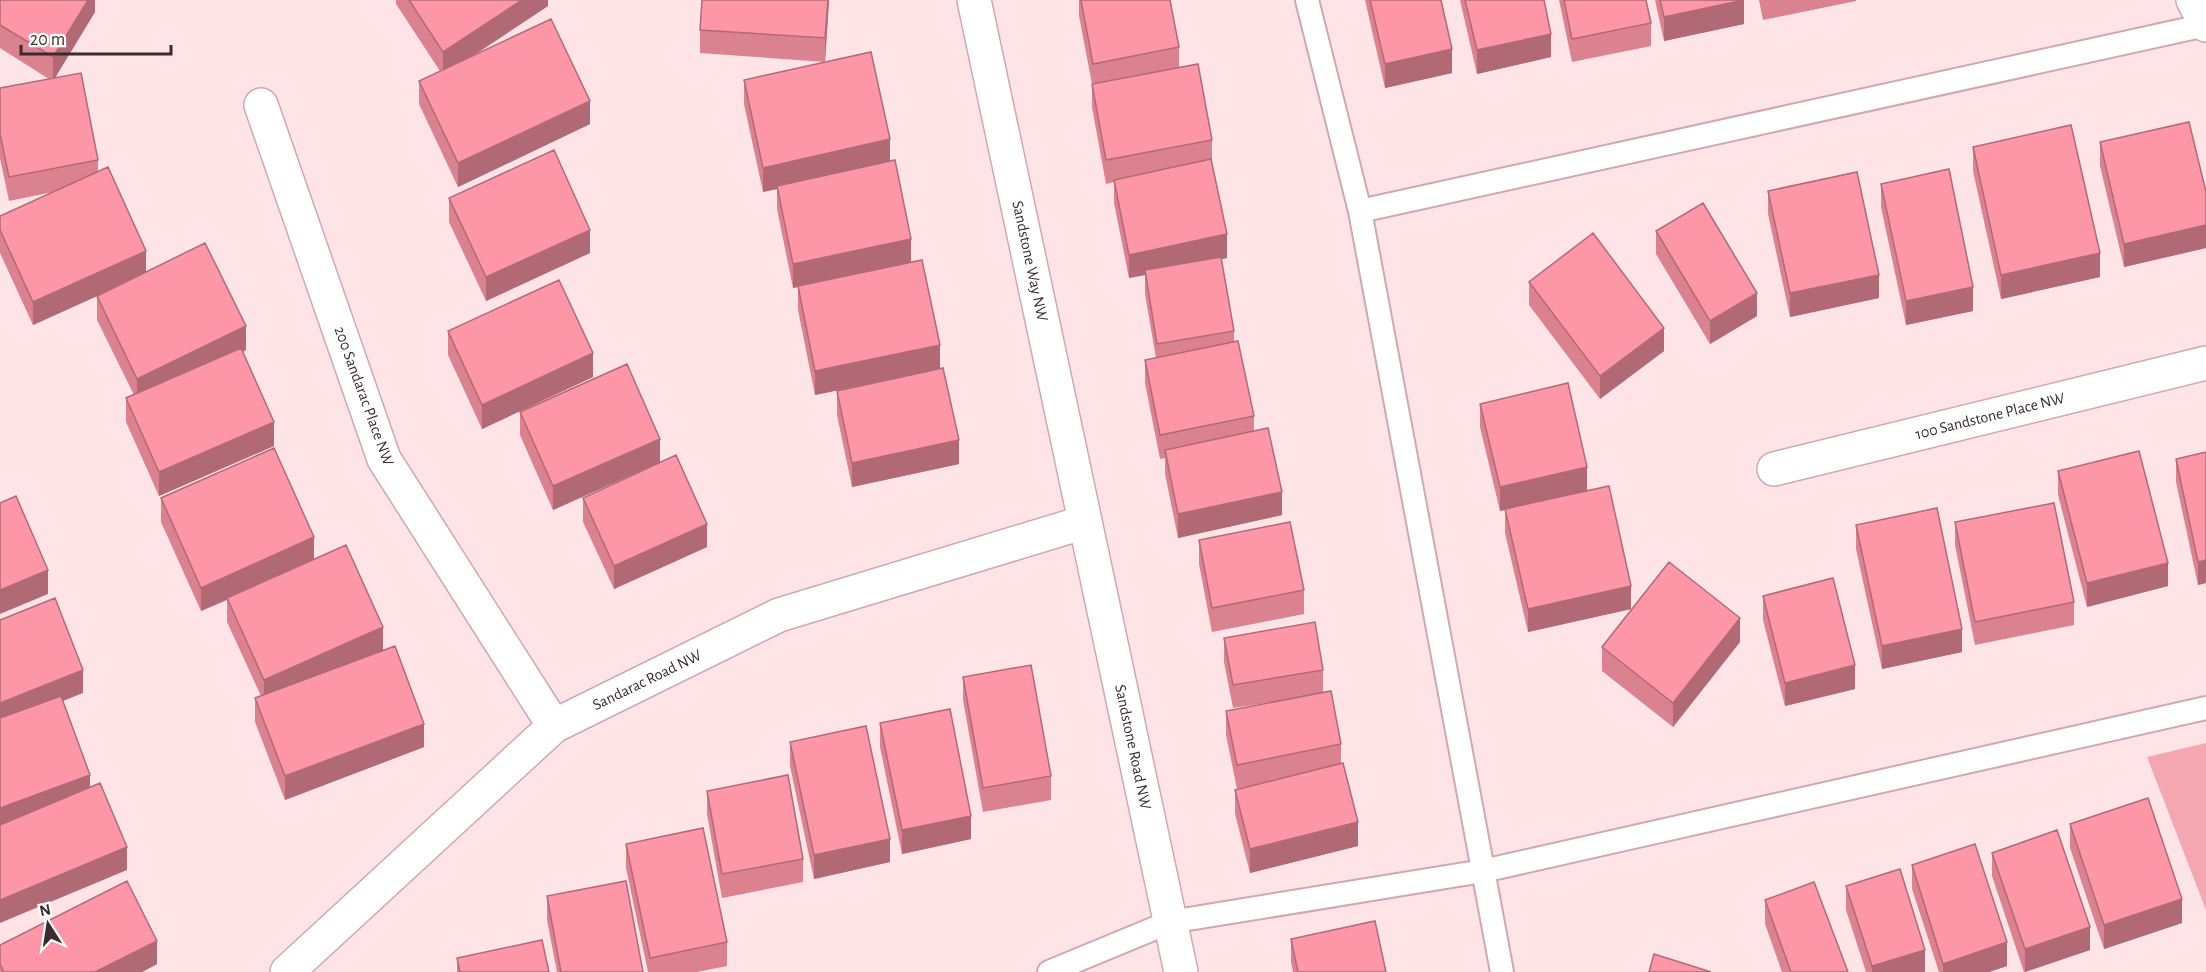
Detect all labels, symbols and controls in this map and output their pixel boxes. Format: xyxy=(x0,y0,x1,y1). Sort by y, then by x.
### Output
scale bar xyxy=(21,18,171,56)
text: 20 m xyxy=(30,31,65,49)
street label: Sandstone Way NW xyxy=(1008,199,1051,324)
street label: 200 Sandarac Place NW xyxy=(331,324,397,468)
street label: 100 Sandstone Place NW xyxy=(1914,389,2067,442)
street label: Sandarac Road NW xyxy=(590,646,705,713)
street label: Sandstone Road NW xyxy=(1112,683,1154,812)
north arrow xyxy=(18,894,78,954)
text: N xyxy=(38,901,52,919)

